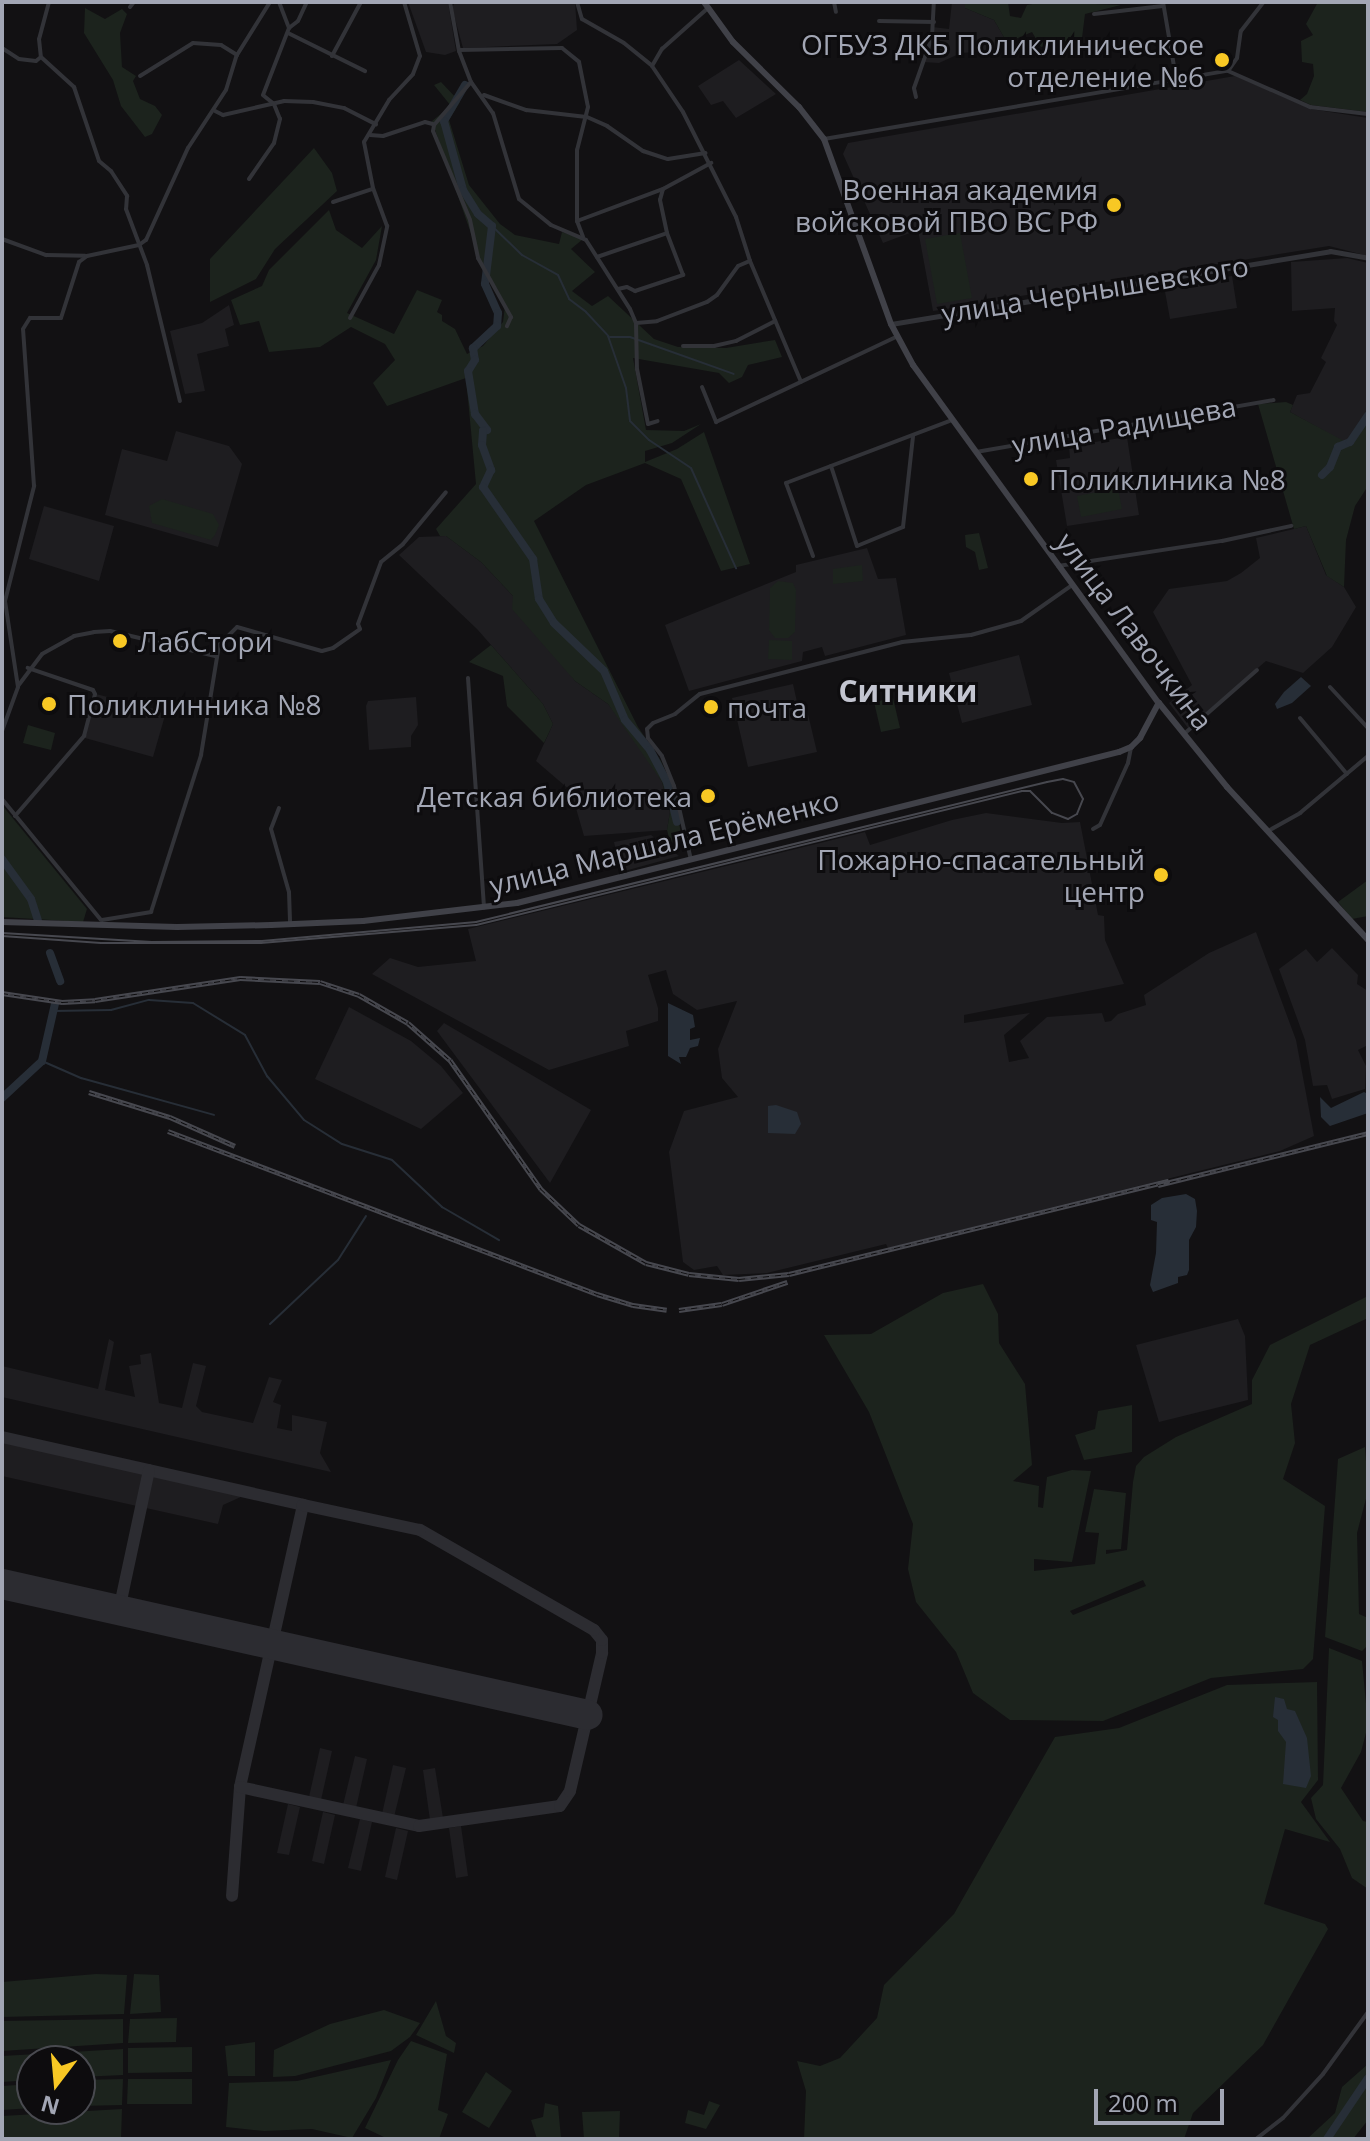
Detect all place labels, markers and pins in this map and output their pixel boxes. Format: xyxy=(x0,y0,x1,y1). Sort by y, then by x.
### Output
place label: ОГБУЗ ДКБ Поликлиническое отделение №6 xyxy=(801,27,1204,93)
marker: ОГБУЗ ДКБ Поликлиническое отделение №6 xyxy=(1211,49,1233,71)
place label: Военная академия войсковой ПВО ВС РФ xyxy=(795,172,1098,238)
marker: Военная академия войсковой ПВО ВС РФ xyxy=(1105,196,1123,214)
place label: Поликлиника №8 xyxy=(1049,462,1286,496)
marker: Поликлиника №8 xyxy=(1020,468,1042,490)
place label: ЛабСтори xyxy=(138,624,272,658)
marker: ЛабСтори xyxy=(109,630,131,652)
place label: Поликлинника №8 xyxy=(67,687,321,721)
place label: почта xyxy=(727,690,807,724)
marker: Поликлинника №8 xyxy=(38,693,60,715)
marker: почта xyxy=(702,698,720,716)
place label: Детская библиотека xyxy=(417,779,692,813)
marker: Детская библиотека xyxy=(699,787,717,805)
place label: Пожарно-спасательный центр xyxy=(817,842,1145,908)
marker: Пожарно-спасательный центр xyxy=(1152,866,1170,884)

